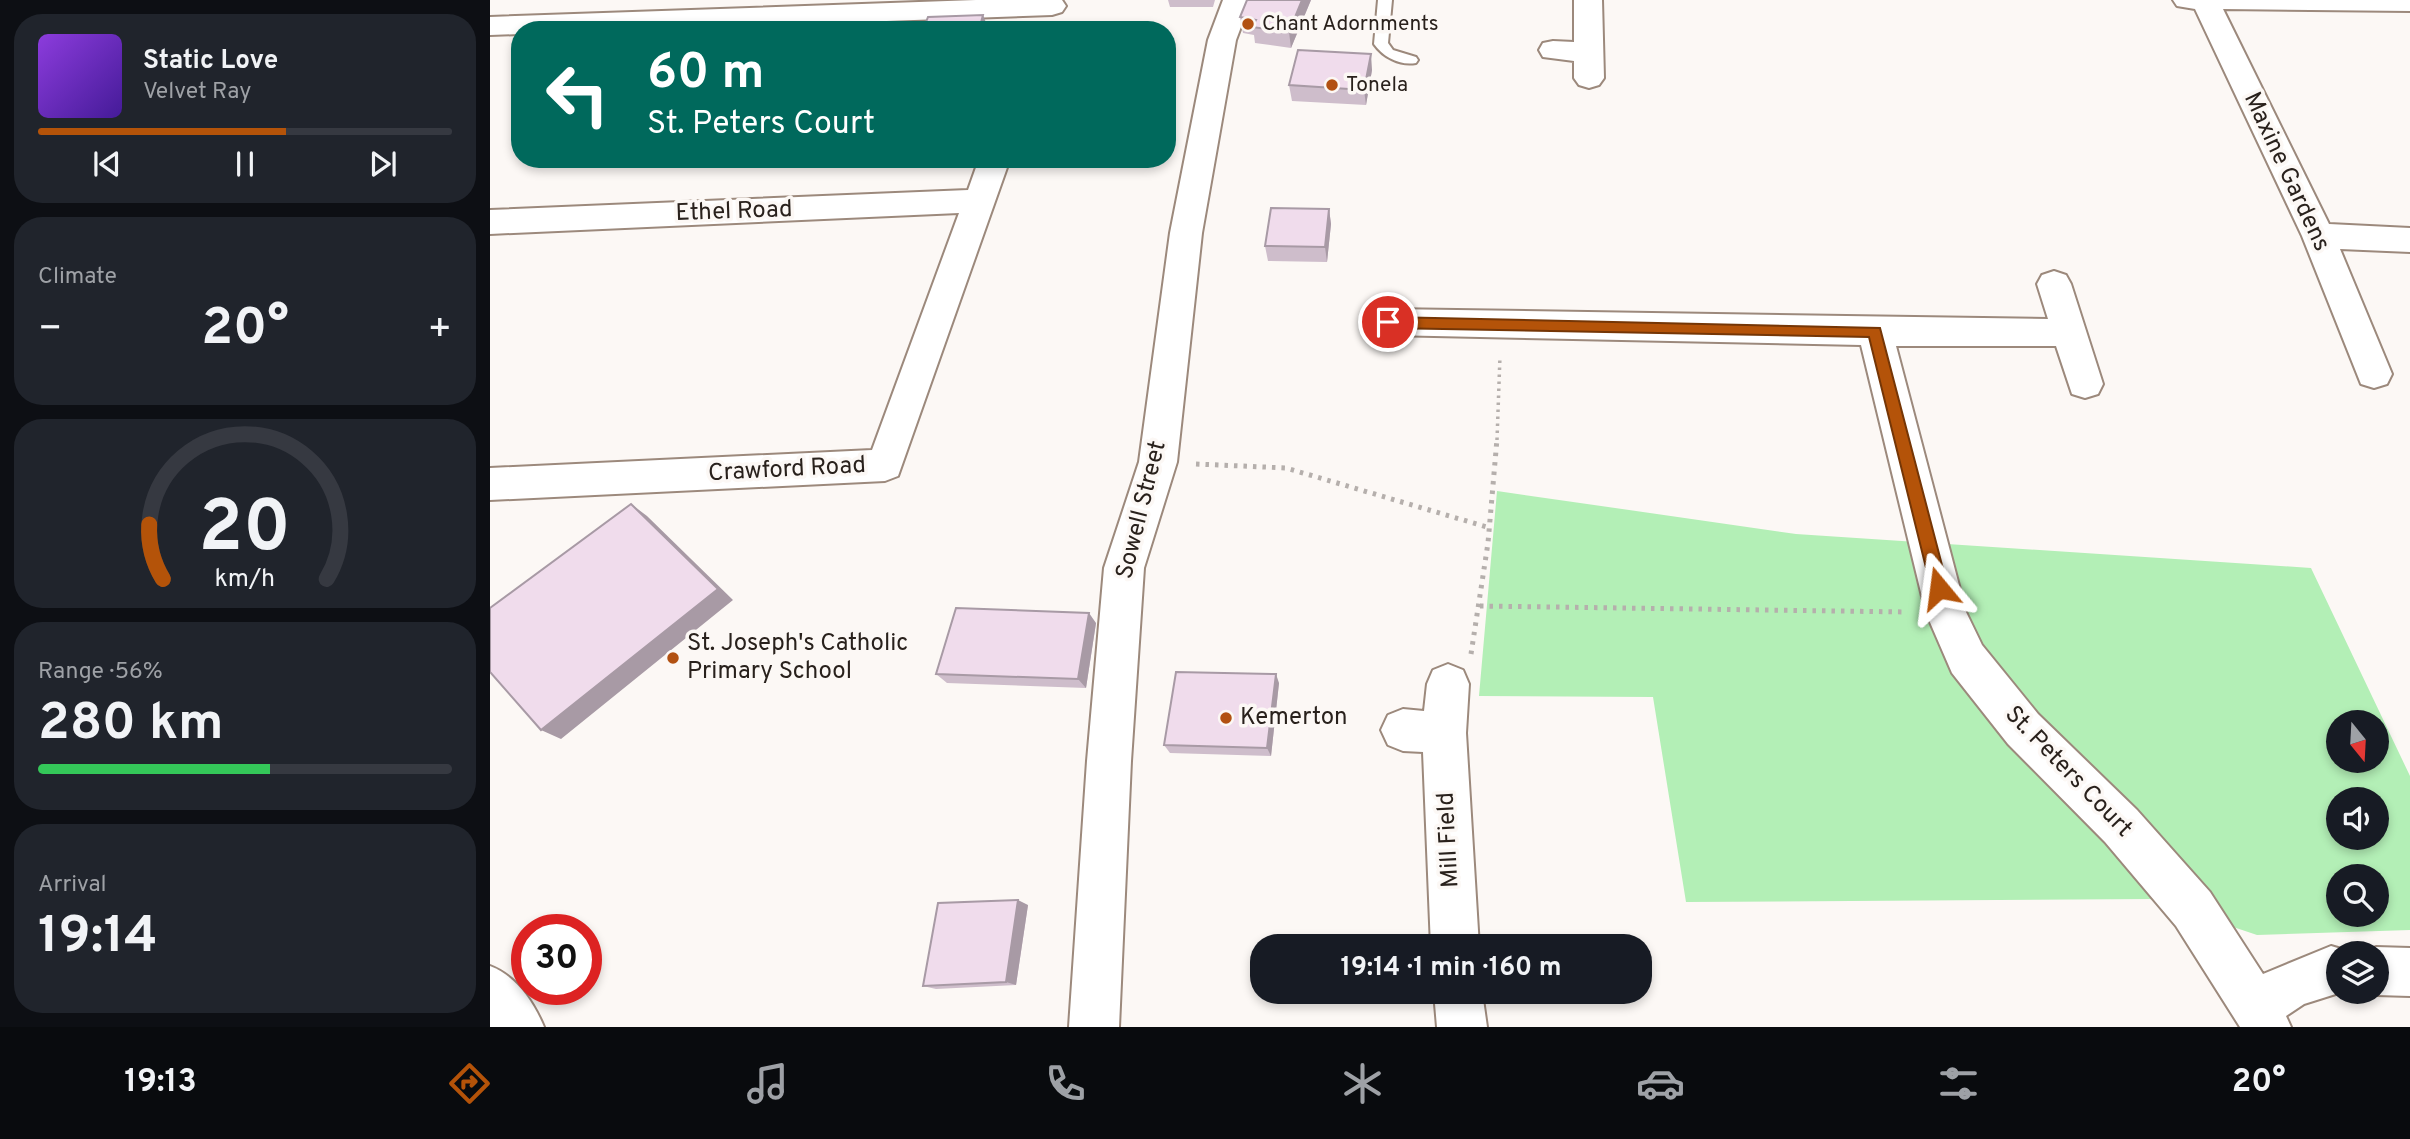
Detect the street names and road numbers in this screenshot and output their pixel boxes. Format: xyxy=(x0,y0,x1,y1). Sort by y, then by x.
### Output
street label: Maxine Gardens xyxy=(2236,88,2336,256)
street label: Ethel Road xyxy=(675,195,793,229)
street label: Sowell Street xyxy=(1110,438,1174,582)
street label: Crawford Road xyxy=(707,451,867,489)
street label: St. Peters Court xyxy=(1998,700,2138,844)
street label: Mill Field xyxy=(1432,791,1466,889)

